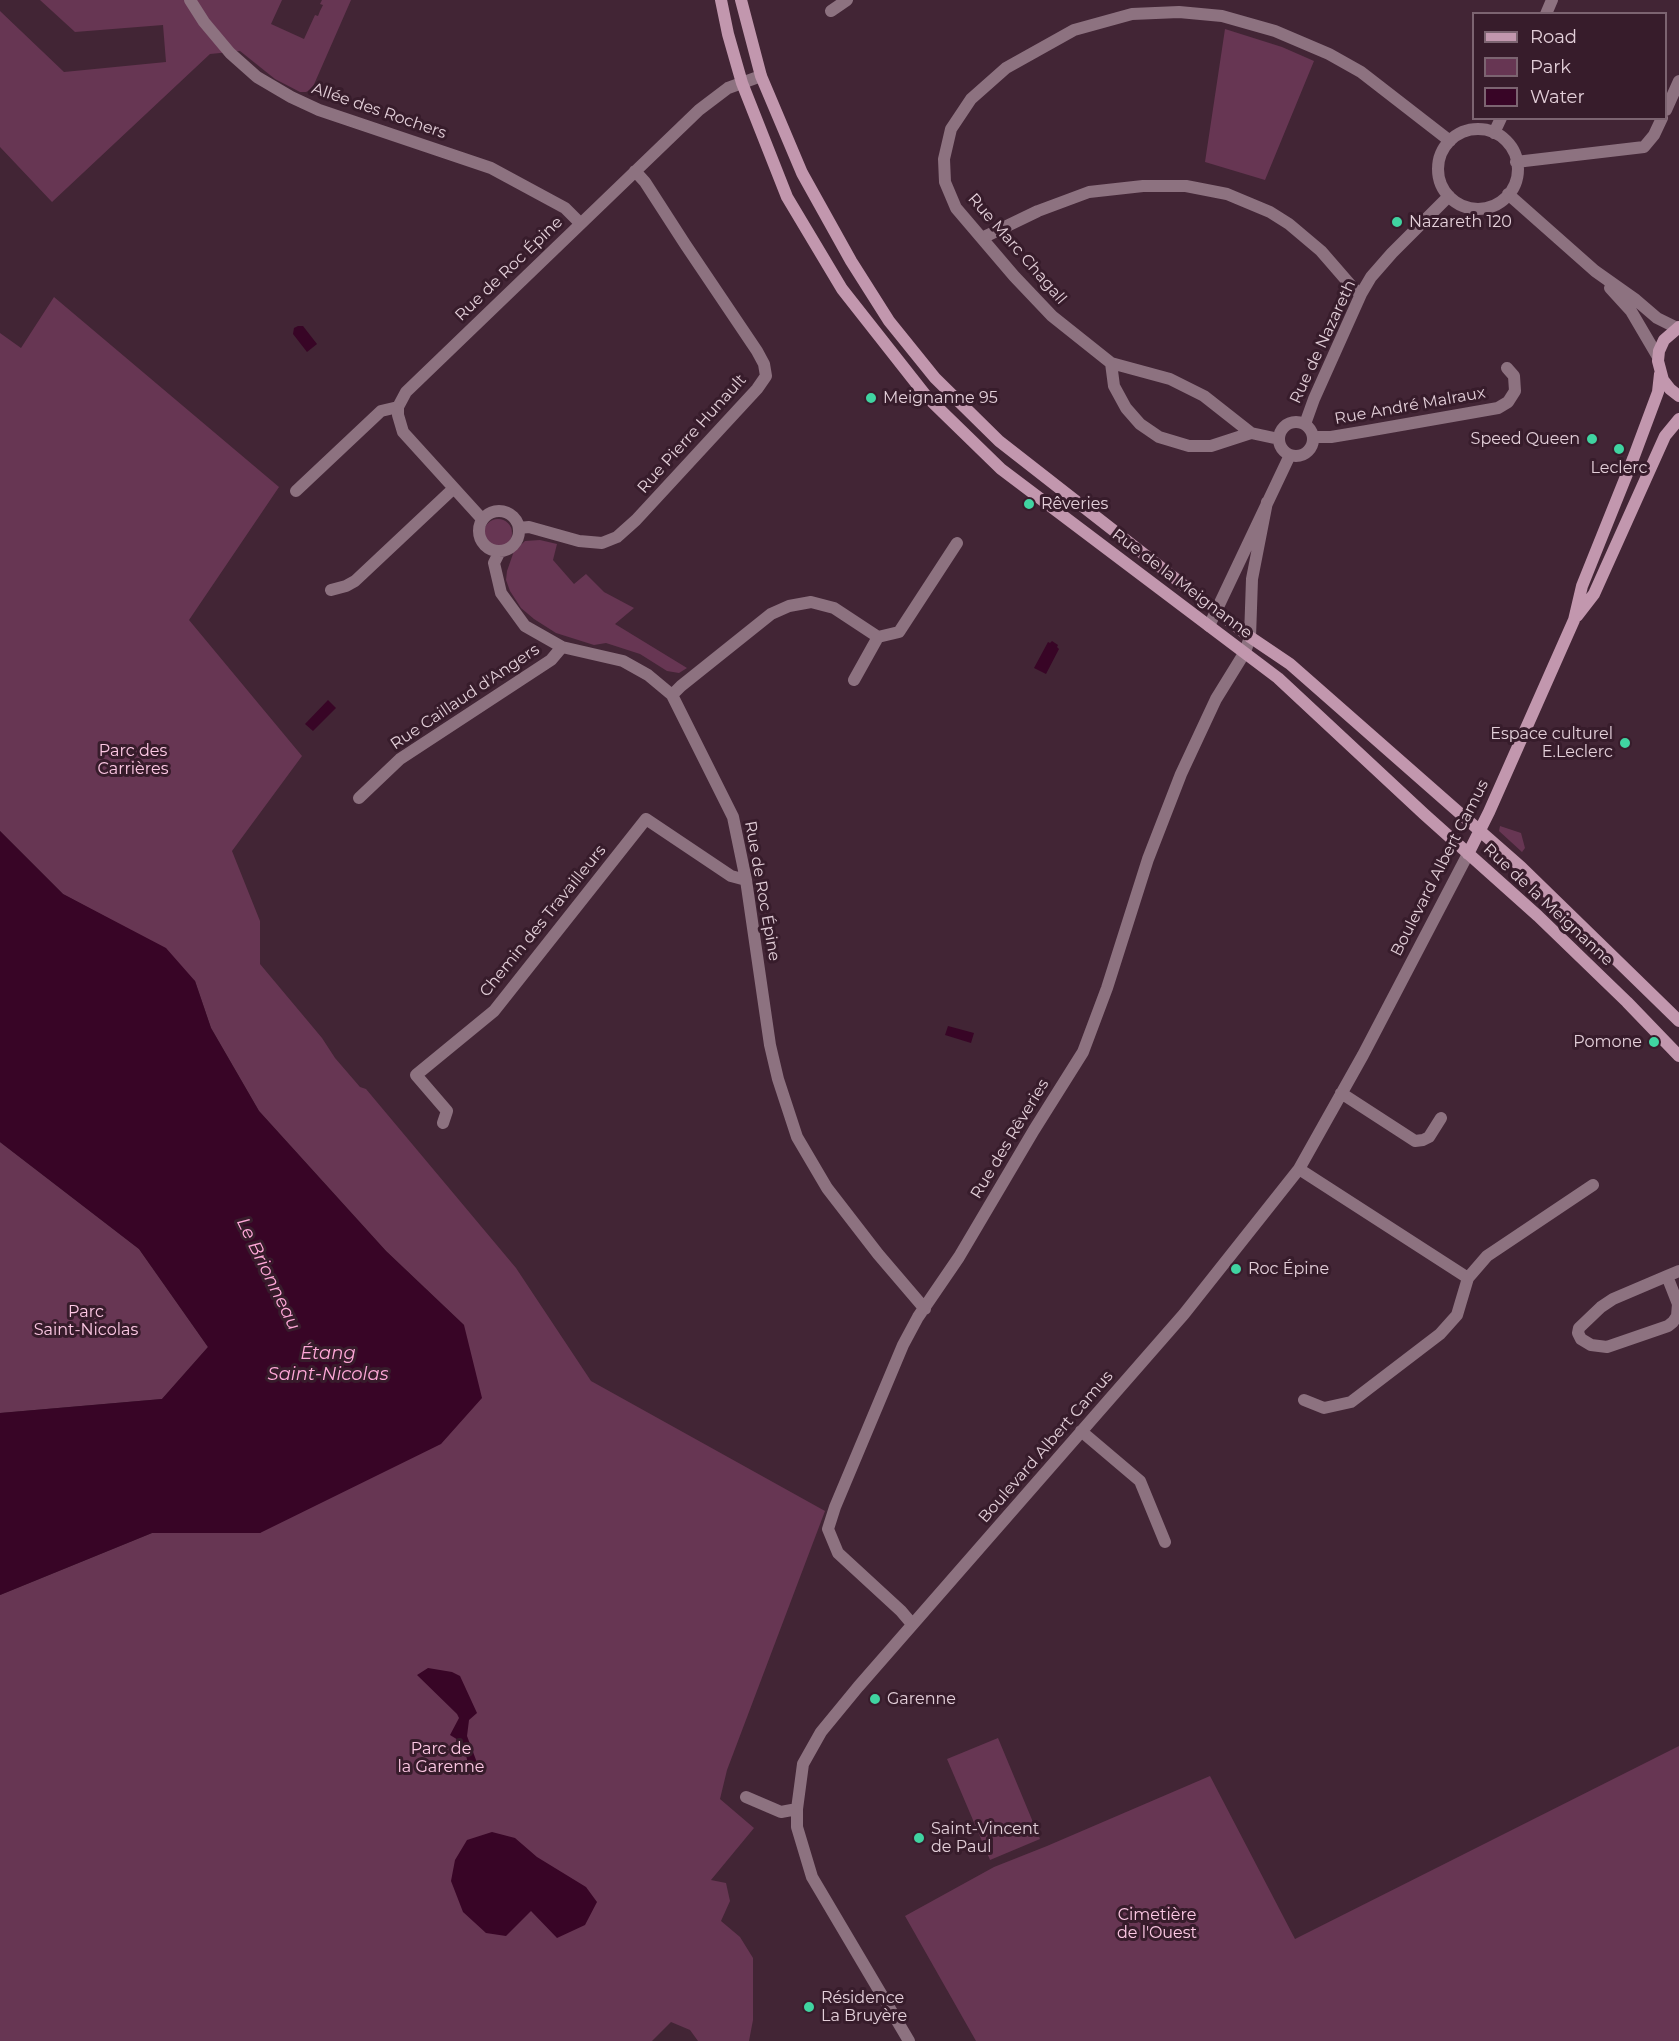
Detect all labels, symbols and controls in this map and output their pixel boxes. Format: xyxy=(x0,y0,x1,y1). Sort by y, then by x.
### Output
legend xyxy=(1472,12,1667,120)
text: Road xyxy=(1530,26,1577,48)
text: Park xyxy=(1530,56,1571,78)
street label: Allée des Rochers xyxy=(309,79,449,143)
text: Water xyxy=(1530,86,1585,108)
street label: Rue Marc Chagall xyxy=(964,190,1070,308)
place label: Nazareth 120 xyxy=(1409,212,1512,232)
street label: Rue de Roc Épine xyxy=(451,213,567,325)
marker: Nazareth 120 xyxy=(1390,215,1404,229)
street label: Rue de Nazareth xyxy=(1286,277,1360,407)
street label: Rue Pierre Hunault xyxy=(634,371,750,497)
street label: Rue André Malraux xyxy=(1333,383,1487,429)
place label: Meignanne 95 xyxy=(883,388,998,408)
marker: Meignanne 95 xyxy=(864,391,878,405)
place label: Speed Queen xyxy=(1471,429,1580,449)
marker: Speed Queen xyxy=(1585,432,1599,446)
marker: Leclerc xyxy=(1612,442,1626,456)
place label: Leclerc xyxy=(1590,458,1648,478)
place label: Rêveries xyxy=(1041,494,1108,514)
marker: Rêveries xyxy=(1022,497,1036,511)
street label: Rue de la Meignanne xyxy=(1108,525,1256,643)
street label: Rue Caillaud d'Angers xyxy=(387,640,543,754)
place label: Espace culturel E.Leclerc xyxy=(1490,724,1613,762)
marker: Espace culturel E.Leclerc xyxy=(1618,736,1632,750)
park label: Parc des Carrières xyxy=(98,741,168,779)
street label: Boulevard Albert Camus xyxy=(1387,777,1493,959)
street label: Rue de Roc Épine xyxy=(740,819,784,963)
street label: Rue de la Meignanne xyxy=(1479,840,1617,970)
street label: Chemin des Travailleurs xyxy=(476,841,610,1001)
place label: Pomone xyxy=(1573,1032,1642,1052)
marker: Pomone xyxy=(1647,1035,1661,1049)
street label: Rue des Rêveries xyxy=(967,1076,1053,1202)
water label: Le Brionneau xyxy=(231,1214,305,1334)
place label: Roc Épine xyxy=(1248,1259,1329,1279)
marker: Roc Épine xyxy=(1229,1262,1243,1276)
park label: Parc Saint-Nicolas xyxy=(34,1302,138,1340)
water label: Étang Saint-Nicolas xyxy=(268,1343,388,1386)
street label: Boulevard Albert Camus xyxy=(975,1367,1117,1527)
place label: Garenne xyxy=(887,1689,956,1709)
marker: Garenne xyxy=(868,1692,882,1706)
park label: Parc de la Garenne xyxy=(398,1739,484,1777)
place label: Saint-Vincent de Paul xyxy=(931,1819,1039,1857)
marker: Saint-Vincent de Paul xyxy=(912,1831,926,1845)
park label: Cimetière de l'Ouest xyxy=(1117,1905,1197,1943)
place label: Résidence La Bruyère xyxy=(821,1988,907,2026)
marker: Résidence La Bruyère xyxy=(802,2000,816,2014)

